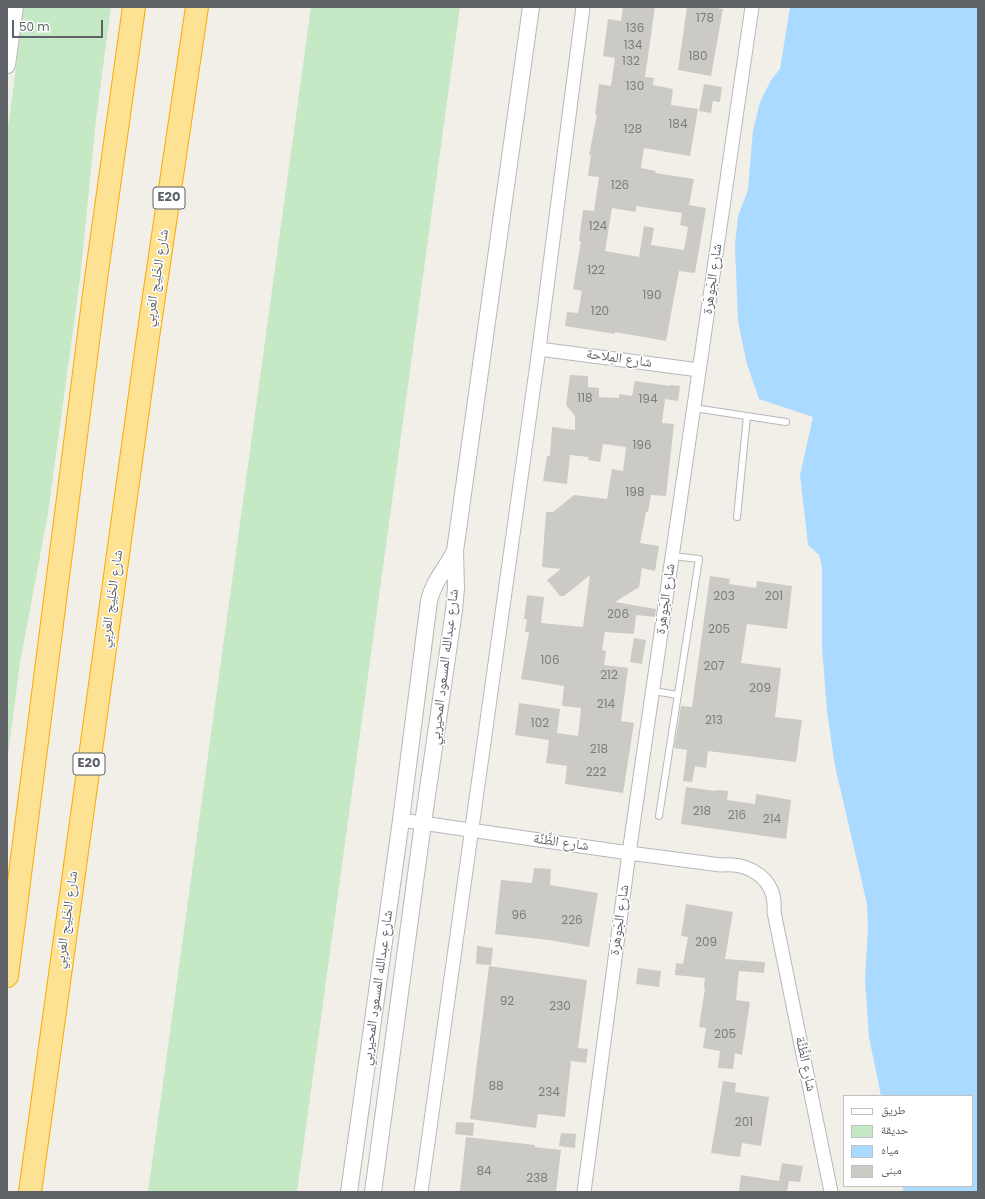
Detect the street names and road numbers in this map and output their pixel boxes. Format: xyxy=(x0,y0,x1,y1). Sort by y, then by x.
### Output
road number: E20 xyxy=(153,187,185,209)
street label: شارع الخَلِيج العَربِي xyxy=(141,228,173,328)
street label: شارع الجَوهَرة xyxy=(700,243,726,315)
street label: شارع المِلاحة xyxy=(585,346,653,372)
street label: شارع الخَلِيج العَربِي xyxy=(97,549,127,649)
street label: شارع الجَوهَرة xyxy=(653,563,679,635)
street label: شارع عبدالله المسعود المحيربي xyxy=(427,588,463,746)
road number: E20 xyxy=(73,753,105,775)
street label: شارع الظَّنَّة xyxy=(532,831,590,855)
street label: شارع الخَلِيج العَربِي xyxy=(52,870,82,970)
street label: شارع الجَوهَرة xyxy=(607,884,633,956)
street label: شارع عبدالله المسعود المحيربي xyxy=(359,909,397,1067)
street label: شارع الظَّنَّة xyxy=(791,1035,819,1093)

